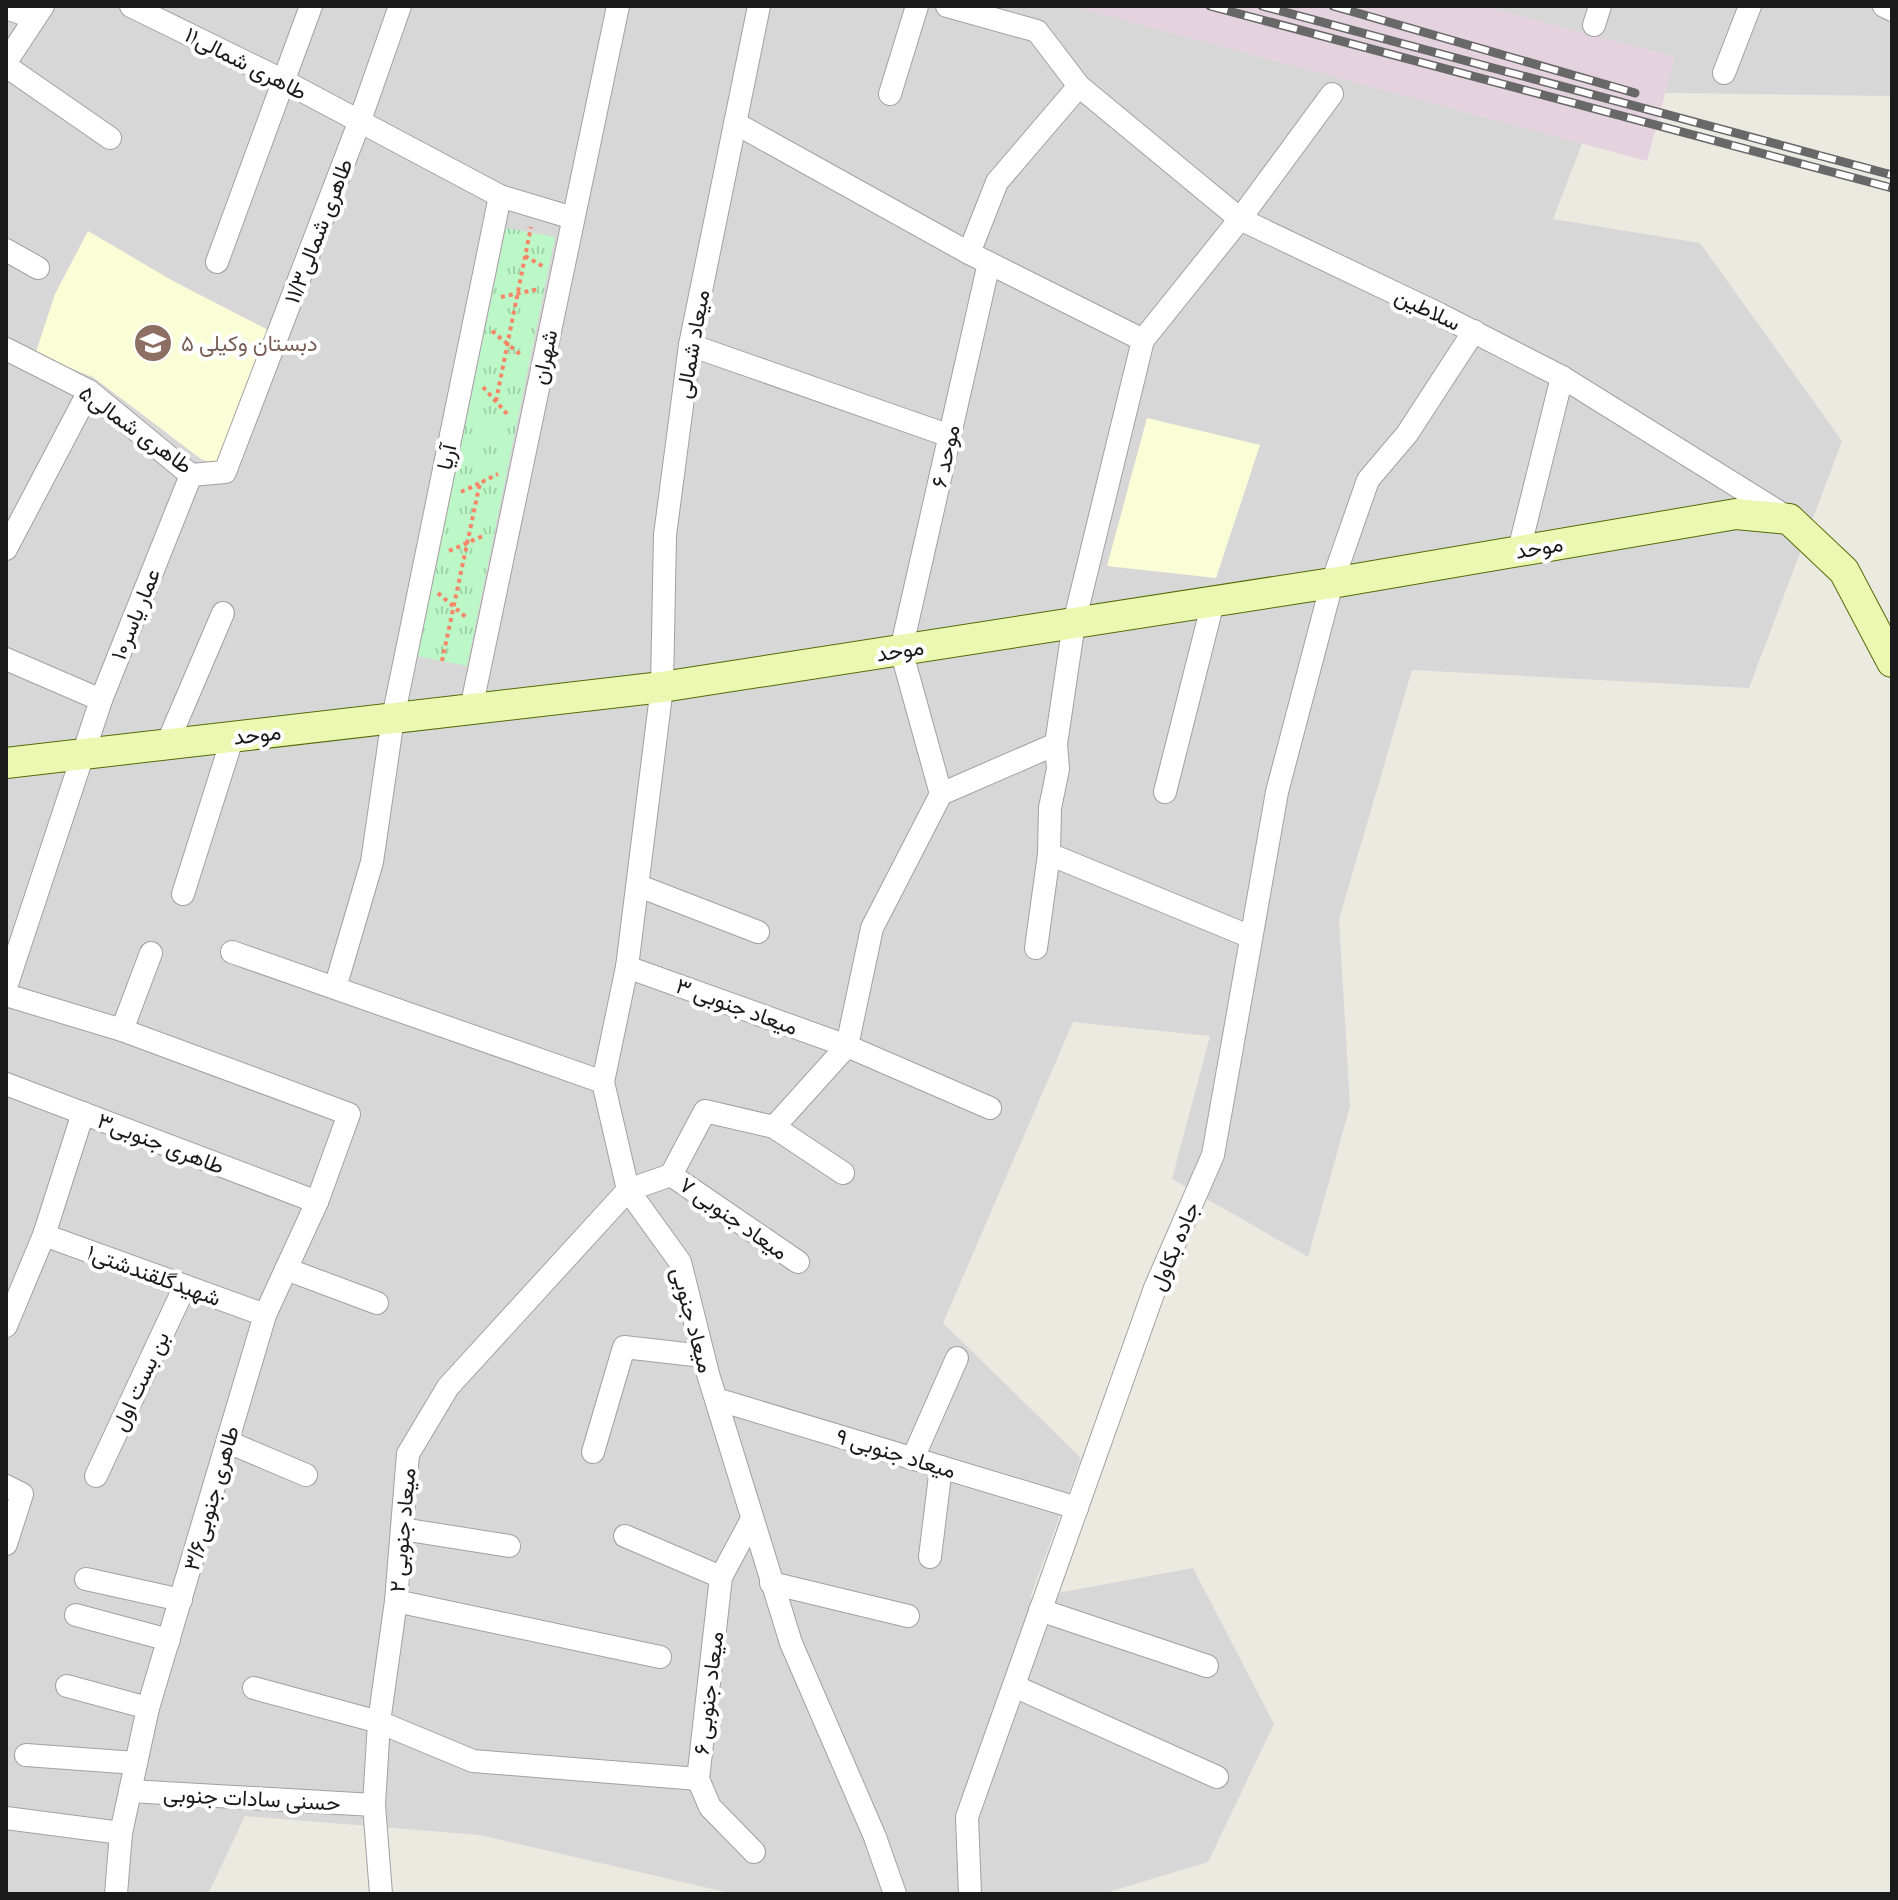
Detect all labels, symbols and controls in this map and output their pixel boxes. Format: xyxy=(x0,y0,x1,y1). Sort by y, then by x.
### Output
street label: طاهری شمالی۱۱ xyxy=(180,19,312,107)
street label: طاهری شمالی۱۱/۳ xyxy=(277,154,359,308)
street label: سلاطین xyxy=(1390,280,1466,338)
street label: میعاد شمالی xyxy=(668,287,716,401)
school or university icon: دبستان وکیلی ۵ xyxy=(132,322,174,364)
street label: شهران xyxy=(524,327,564,387)
place label: دبستان وکیلی ۵ xyxy=(181,328,317,358)
street label: طاهری شمالی۵ xyxy=(73,378,199,480)
street label: موحد ۶ xyxy=(923,422,967,490)
street label: آریا xyxy=(429,440,464,472)
street label: موحد xyxy=(1513,528,1565,566)
street label: عمار یاسر۱۰ xyxy=(103,564,167,664)
street label: موحد xyxy=(874,631,926,669)
street label: موحد xyxy=(231,716,283,752)
street label: میعاد جنوبی ۳ xyxy=(672,970,802,1042)
street label: طاهری جنوبی۳ xyxy=(93,1105,229,1181)
street label: میعاد جنوبی ۷ xyxy=(674,1169,794,1267)
street label: جاده بکاول xyxy=(1142,1197,1206,1295)
street label: شهیدگلقندشتی۱ xyxy=(83,1237,225,1313)
street label: میعاد جنوبی xyxy=(664,1264,722,1376)
street label: بن بست اول xyxy=(104,1326,176,1436)
street label: میعاد جنوبی ۹ xyxy=(832,1421,960,1485)
street label: طاهری جنوبی۳/۶ xyxy=(176,1422,246,1574)
street label: میعاد جنوبی ۲ xyxy=(382,1466,422,1594)
street label: میعاد جنوبی ۶ xyxy=(686,1630,730,1756)
street label: حسنی سادات جنوبی xyxy=(162,1778,342,1818)

